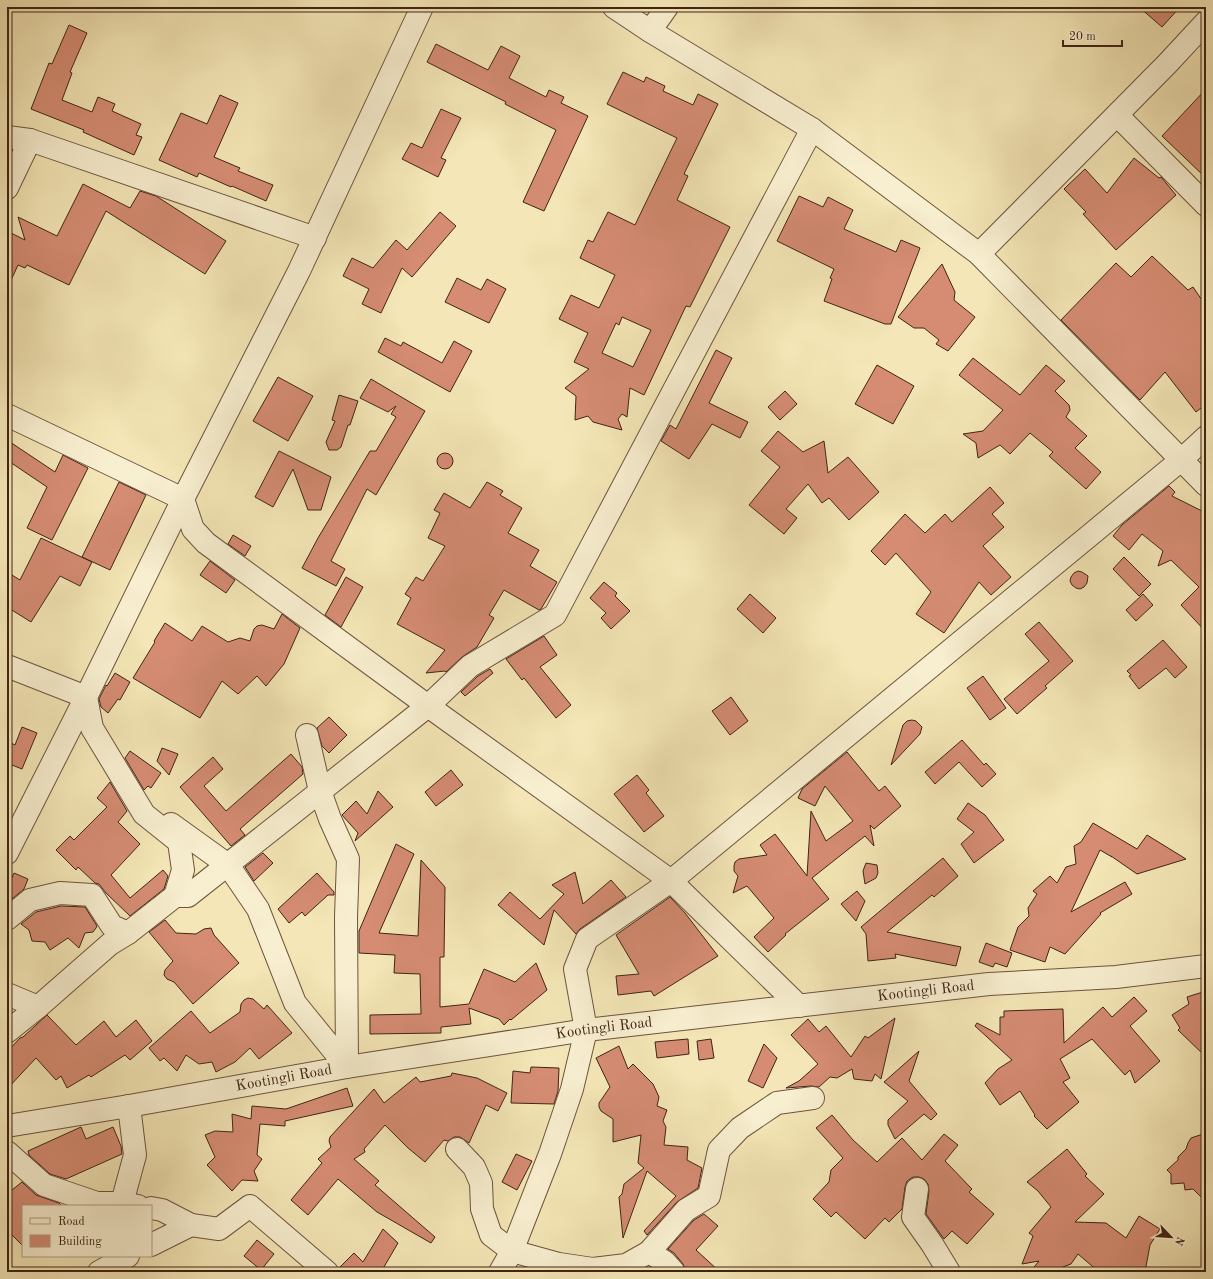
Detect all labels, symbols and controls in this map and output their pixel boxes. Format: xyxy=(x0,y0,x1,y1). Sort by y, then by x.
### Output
scale bar xyxy=(1063,22,1122,48)
text: 20 m xyxy=(1069,31,1096,43)
street label: Kootingli Road xyxy=(877,978,975,1004)
street label: Kootingli Road xyxy=(554,1015,653,1042)
street label: Kootingli Road xyxy=(235,1062,333,1094)
legend xyxy=(22,1205,152,1257)
text: Road xyxy=(58,1216,85,1228)
north arrow xyxy=(1151,1217,1191,1257)
text: N xyxy=(1172,1234,1185,1247)
text: Building xyxy=(58,1236,102,1248)

